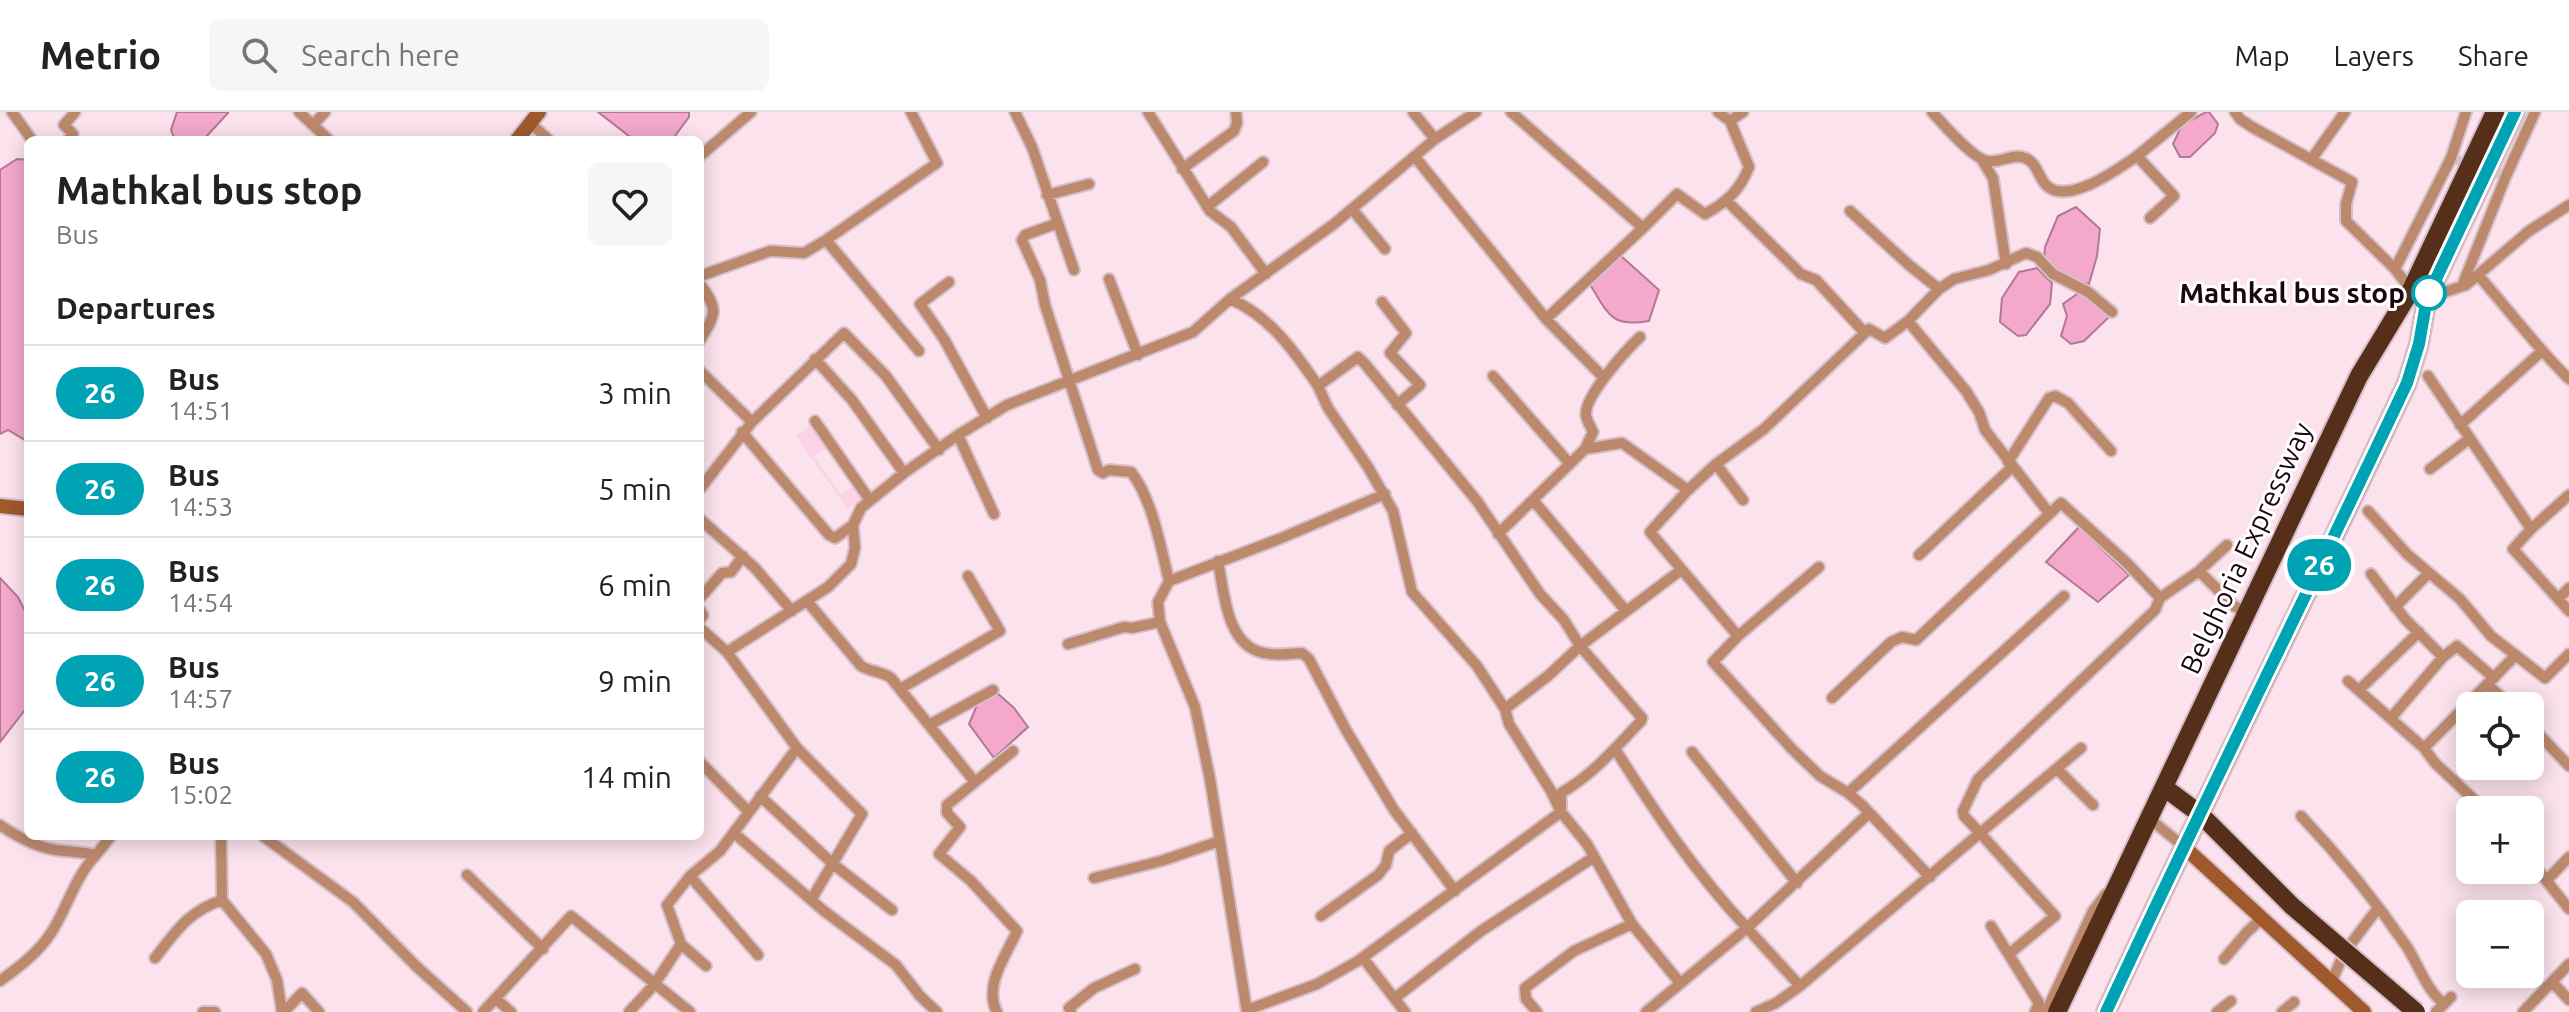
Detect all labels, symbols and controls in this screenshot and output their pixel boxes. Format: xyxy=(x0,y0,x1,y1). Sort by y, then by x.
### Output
search box xyxy=(209,19,769,91)
icon: search xyxy=(237,33,281,77)
text: Metrio xyxy=(40,34,161,76)
text: Search here xyxy=(301,38,460,72)
text: Map xyxy=(2234,40,2290,71)
text: Layers xyxy=(2334,40,2414,71)
text: Share xyxy=(2458,40,2529,71)
button: heart xyxy=(588,162,672,246)
text: Mathkal bus stop xyxy=(56,169,363,211)
text: Bus xyxy=(56,220,99,249)
marker: Mathkal bus stop xyxy=(2412,276,2446,310)
place label: Mathkal bus stop xyxy=(2179,277,2405,308)
text: Departures xyxy=(56,291,216,325)
text: Bus xyxy=(168,362,220,396)
text: 3 min xyxy=(598,376,672,410)
text: 26 xyxy=(84,377,116,408)
text: 14:51 xyxy=(168,396,233,425)
street label: Belghoria Expressway xyxy=(2174,417,2317,678)
text: Bus xyxy=(168,458,220,492)
text: 5 min xyxy=(598,472,672,506)
text: 26 xyxy=(84,473,116,504)
text: 14:53 xyxy=(168,492,233,521)
line badge: 26 xyxy=(2283,539,2355,591)
text: 26 xyxy=(2303,549,2335,580)
text: Bus xyxy=(168,554,220,588)
text: 6 min xyxy=(598,568,672,602)
text: 26 xyxy=(84,569,116,600)
text: 14:54 xyxy=(168,588,233,617)
text: Bus xyxy=(168,650,220,684)
text: 9 min xyxy=(598,664,672,698)
text: 26 xyxy=(84,665,116,696)
text: 14:57 xyxy=(168,684,233,713)
map controls xyxy=(2456,692,2544,988)
button: locate xyxy=(2456,692,2544,780)
text: Bus xyxy=(168,746,220,780)
text: 14 min xyxy=(581,760,672,794)
text: 26 xyxy=(84,761,116,792)
text: 15:02 xyxy=(168,780,233,809)
button: + xyxy=(2456,796,2544,884)
button: − xyxy=(2456,900,2544,988)

